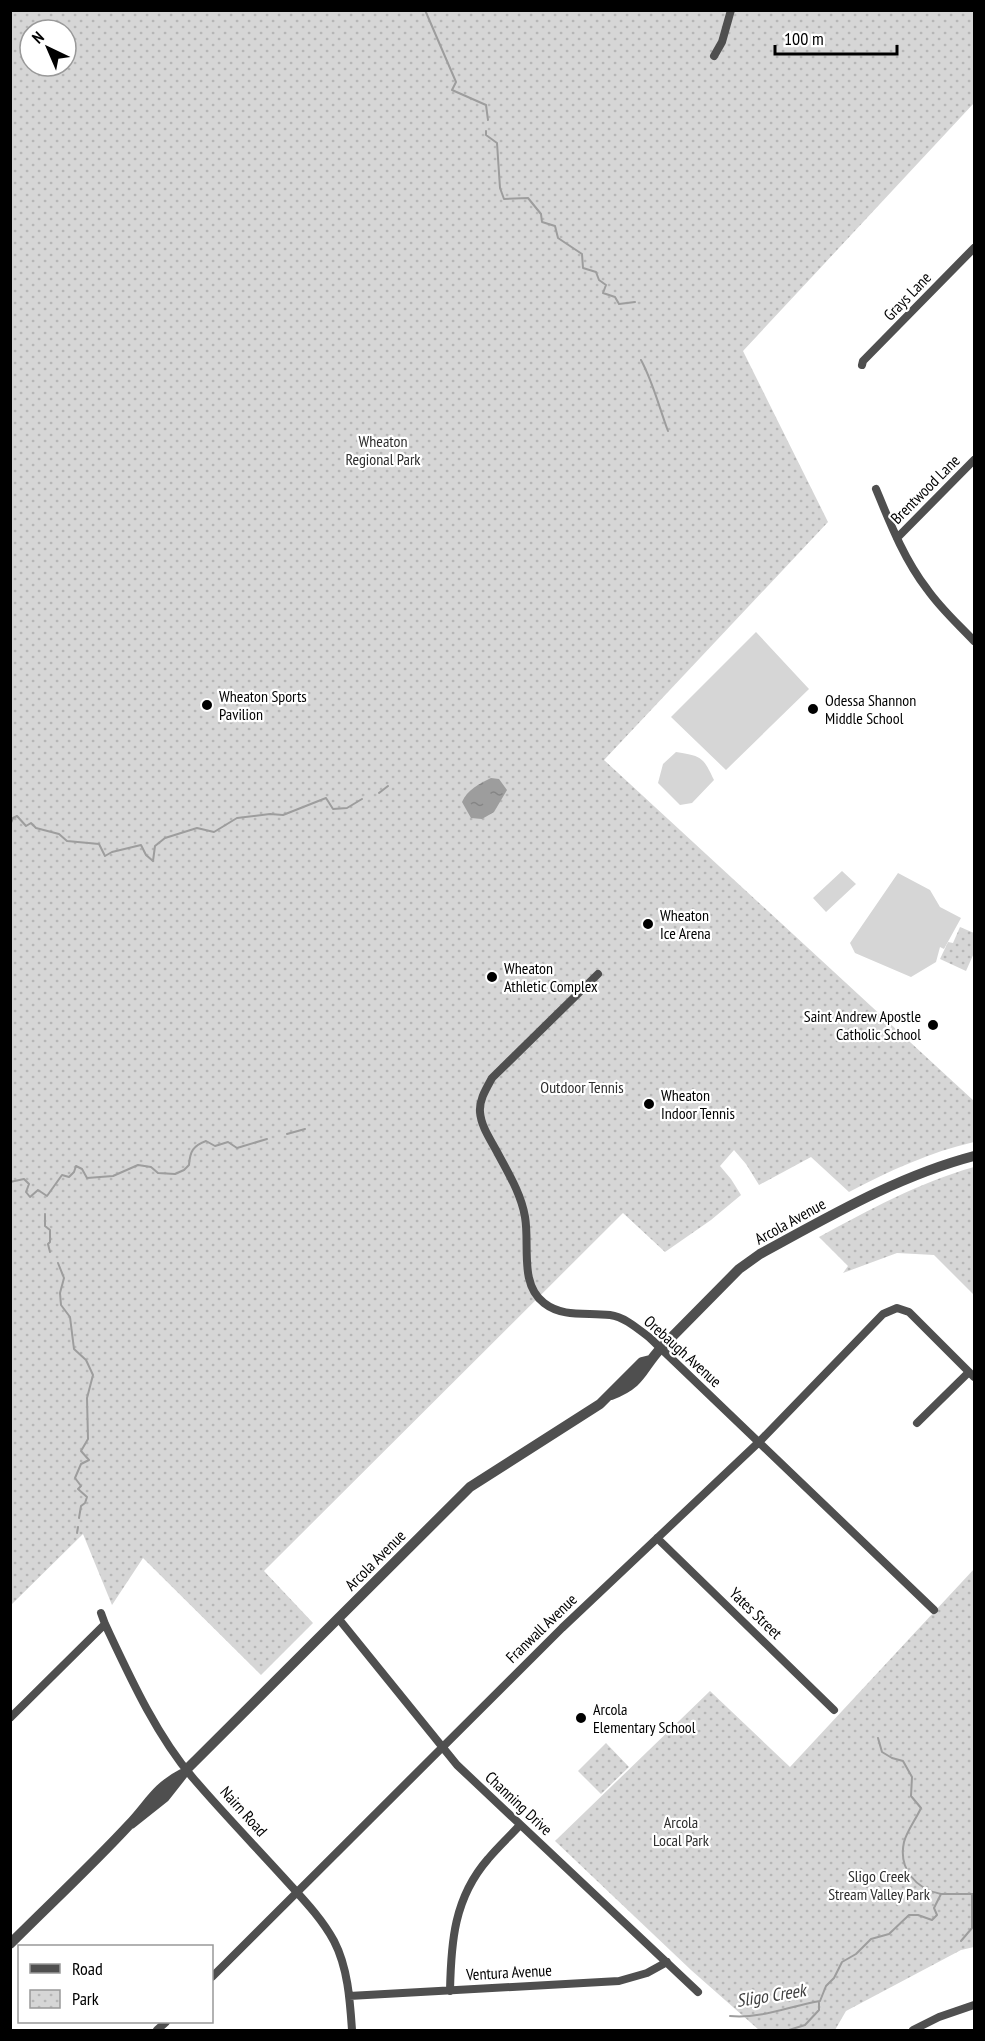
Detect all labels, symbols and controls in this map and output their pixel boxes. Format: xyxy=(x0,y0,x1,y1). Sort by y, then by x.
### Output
north arrow xyxy=(18,18,78,78)
scale bar xyxy=(775,18,896,56)
text: N xyxy=(28,27,48,47)
text: 100 m xyxy=(784,27,824,50)
street label: Grays Lane xyxy=(879,268,935,324)
park label: Wheaton Regional Park xyxy=(345,431,421,469)
street label: Brentwood Lane xyxy=(886,450,964,528)
place label: Wheaton Sports Pavilion xyxy=(219,686,307,724)
place label: Odessa Shannon Middle School xyxy=(825,690,916,728)
marker: Wheaton Sports Pavilion xyxy=(200,698,214,712)
marker: Odessa Shannon Middle School xyxy=(806,702,820,716)
place label: Wheaton Ice Arena xyxy=(660,905,711,943)
marker: Wheaton Ice Arena xyxy=(641,917,655,931)
place label: Wheaton Athletic Complex xyxy=(504,958,598,996)
marker: Wheaton Athletic Complex xyxy=(485,970,499,984)
place label: Saint Andrew Apostle Catholic School xyxy=(804,1006,921,1044)
marker: Saint Andrew Apostle Catholic School xyxy=(926,1018,940,1032)
park label: Outdoor Tennis xyxy=(540,1077,624,1097)
place label: Wheaton Indoor Tennis xyxy=(661,1085,735,1123)
marker: Wheaton Indoor Tennis xyxy=(642,1097,656,1111)
street label: Arcola Avenue xyxy=(751,1193,829,1249)
street label: Orebaugh Avenue xyxy=(640,1311,726,1391)
street label: Arcola Avenue xyxy=(340,1525,410,1595)
street label: Yates Street xyxy=(725,1583,787,1643)
street label: Franwall Avenue xyxy=(501,1589,581,1667)
place label: Arcola Elementary School xyxy=(593,1699,696,1737)
marker: Arcola Elementary School xyxy=(574,1711,588,1725)
street label: Channing Drive xyxy=(481,1767,557,1839)
street label: Nairn Road xyxy=(216,1782,272,1840)
park label: Arcola Local Park xyxy=(653,1812,710,1850)
park label: Sligo Creek Stream Valley Park xyxy=(828,1866,931,1904)
legend xyxy=(18,1945,213,2023)
text: Road xyxy=(72,1957,103,1980)
street label: Ventura Avenue xyxy=(465,1960,552,1984)
water label: Sligo Creek xyxy=(735,1978,809,2012)
text: Park xyxy=(72,1987,99,2010)

